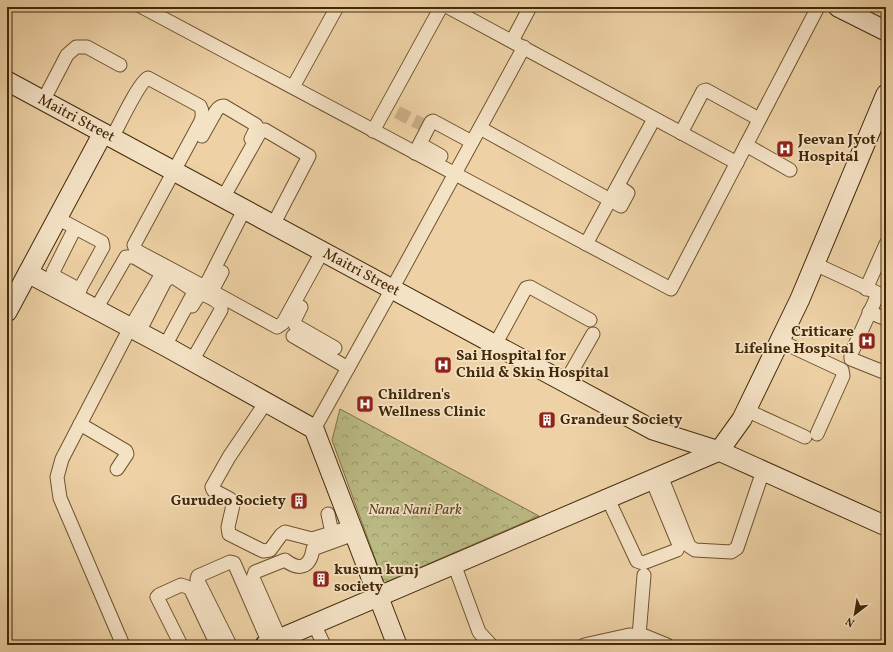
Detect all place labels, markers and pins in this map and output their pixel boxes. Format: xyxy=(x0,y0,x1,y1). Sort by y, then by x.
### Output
place label: Jeevan Jyot Hospital xyxy=(797,130,876,168)
hospital icon: Jeevan Jyot Hospital xyxy=(775,139,795,159)
place label: Criticare Lifeline Hospital xyxy=(735,322,854,360)
hospital icon: Criticare Lifeline Hospital xyxy=(857,331,877,351)
place label: Sai Hospital for Child & Skin Hospital xyxy=(456,346,609,384)
hospital icon: Sai Hospital for Child & Skin Hospital xyxy=(433,355,453,375)
place label: Children's Wellness Clinic xyxy=(378,385,486,423)
hospital icon: Children's Wellness Clinic xyxy=(355,394,375,414)
building icon: Grandeur Society xyxy=(537,410,557,430)
place label: Grandeur Society xyxy=(560,410,683,431)
place label: Gurudeo Society xyxy=(171,491,287,512)
building icon: Gurudeo Society xyxy=(289,491,309,511)
place label: kusum kunj society xyxy=(334,560,419,598)
building icon: kusum kunj society xyxy=(311,569,331,589)

